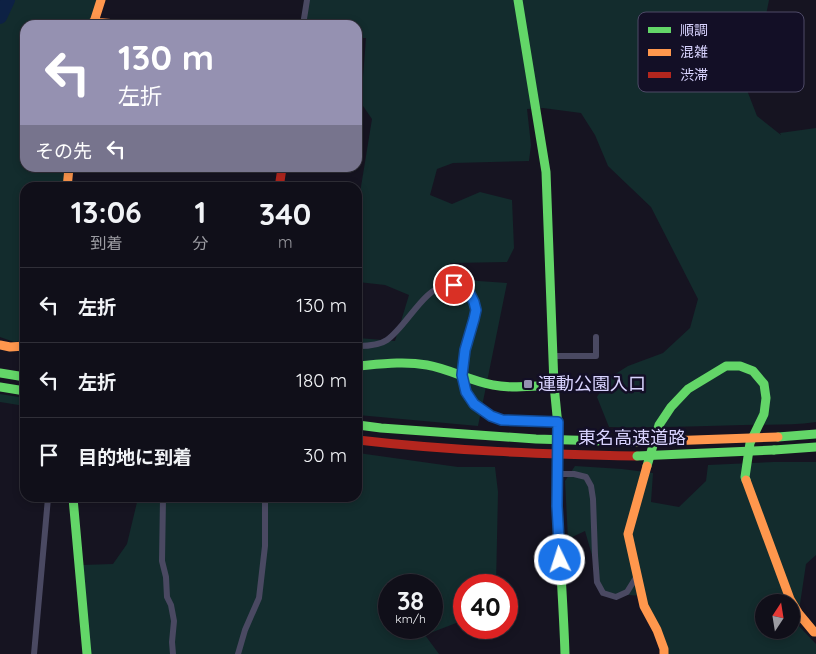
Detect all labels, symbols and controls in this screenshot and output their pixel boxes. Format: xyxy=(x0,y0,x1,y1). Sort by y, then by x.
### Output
legend xyxy=(638,12,804,92)
text: 順調 xyxy=(680,21,708,39)
text: 130 m xyxy=(118,35,214,79)
icon: left xyxy=(35,40,100,105)
text: 混雑 xyxy=(680,43,708,61)
text: 渋滞 xyxy=(680,66,708,84)
text: 左折 xyxy=(118,82,162,110)
icon: left xyxy=(102,135,130,163)
text: その先 xyxy=(35,139,92,163)
text: 13:06 xyxy=(71,193,142,231)
text: 1 xyxy=(195,193,206,231)
text: 340 xyxy=(259,195,311,233)
text: m xyxy=(278,232,292,252)
text: 到着 xyxy=(90,233,122,253)
text: 分 xyxy=(192,233,208,253)
pin xyxy=(433,264,475,306)
icon: arrive xyxy=(440,271,468,299)
icon: left xyxy=(35,291,63,319)
text: 130 m xyxy=(296,293,347,317)
text: 左折 xyxy=(78,295,116,319)
icon: left xyxy=(35,366,63,394)
text: 180 m xyxy=(296,368,347,392)
text: 左折 xyxy=(78,370,116,394)
place label: 運動公園入口 xyxy=(538,372,646,395)
marker: 運動公園入口 xyxy=(522,378,534,390)
street label: 東名高速道路 xyxy=(578,426,686,449)
icon: arrive xyxy=(35,441,63,469)
text: 30 m xyxy=(303,443,347,467)
text: 目的地に到着 xyxy=(78,445,192,469)
position arrow xyxy=(533,533,585,585)
speed limit sign: 40 xyxy=(453,574,518,639)
text: 38 xyxy=(397,585,424,616)
north arrow xyxy=(755,594,800,639)
map controls xyxy=(755,594,800,639)
text: km/h xyxy=(395,611,426,626)

